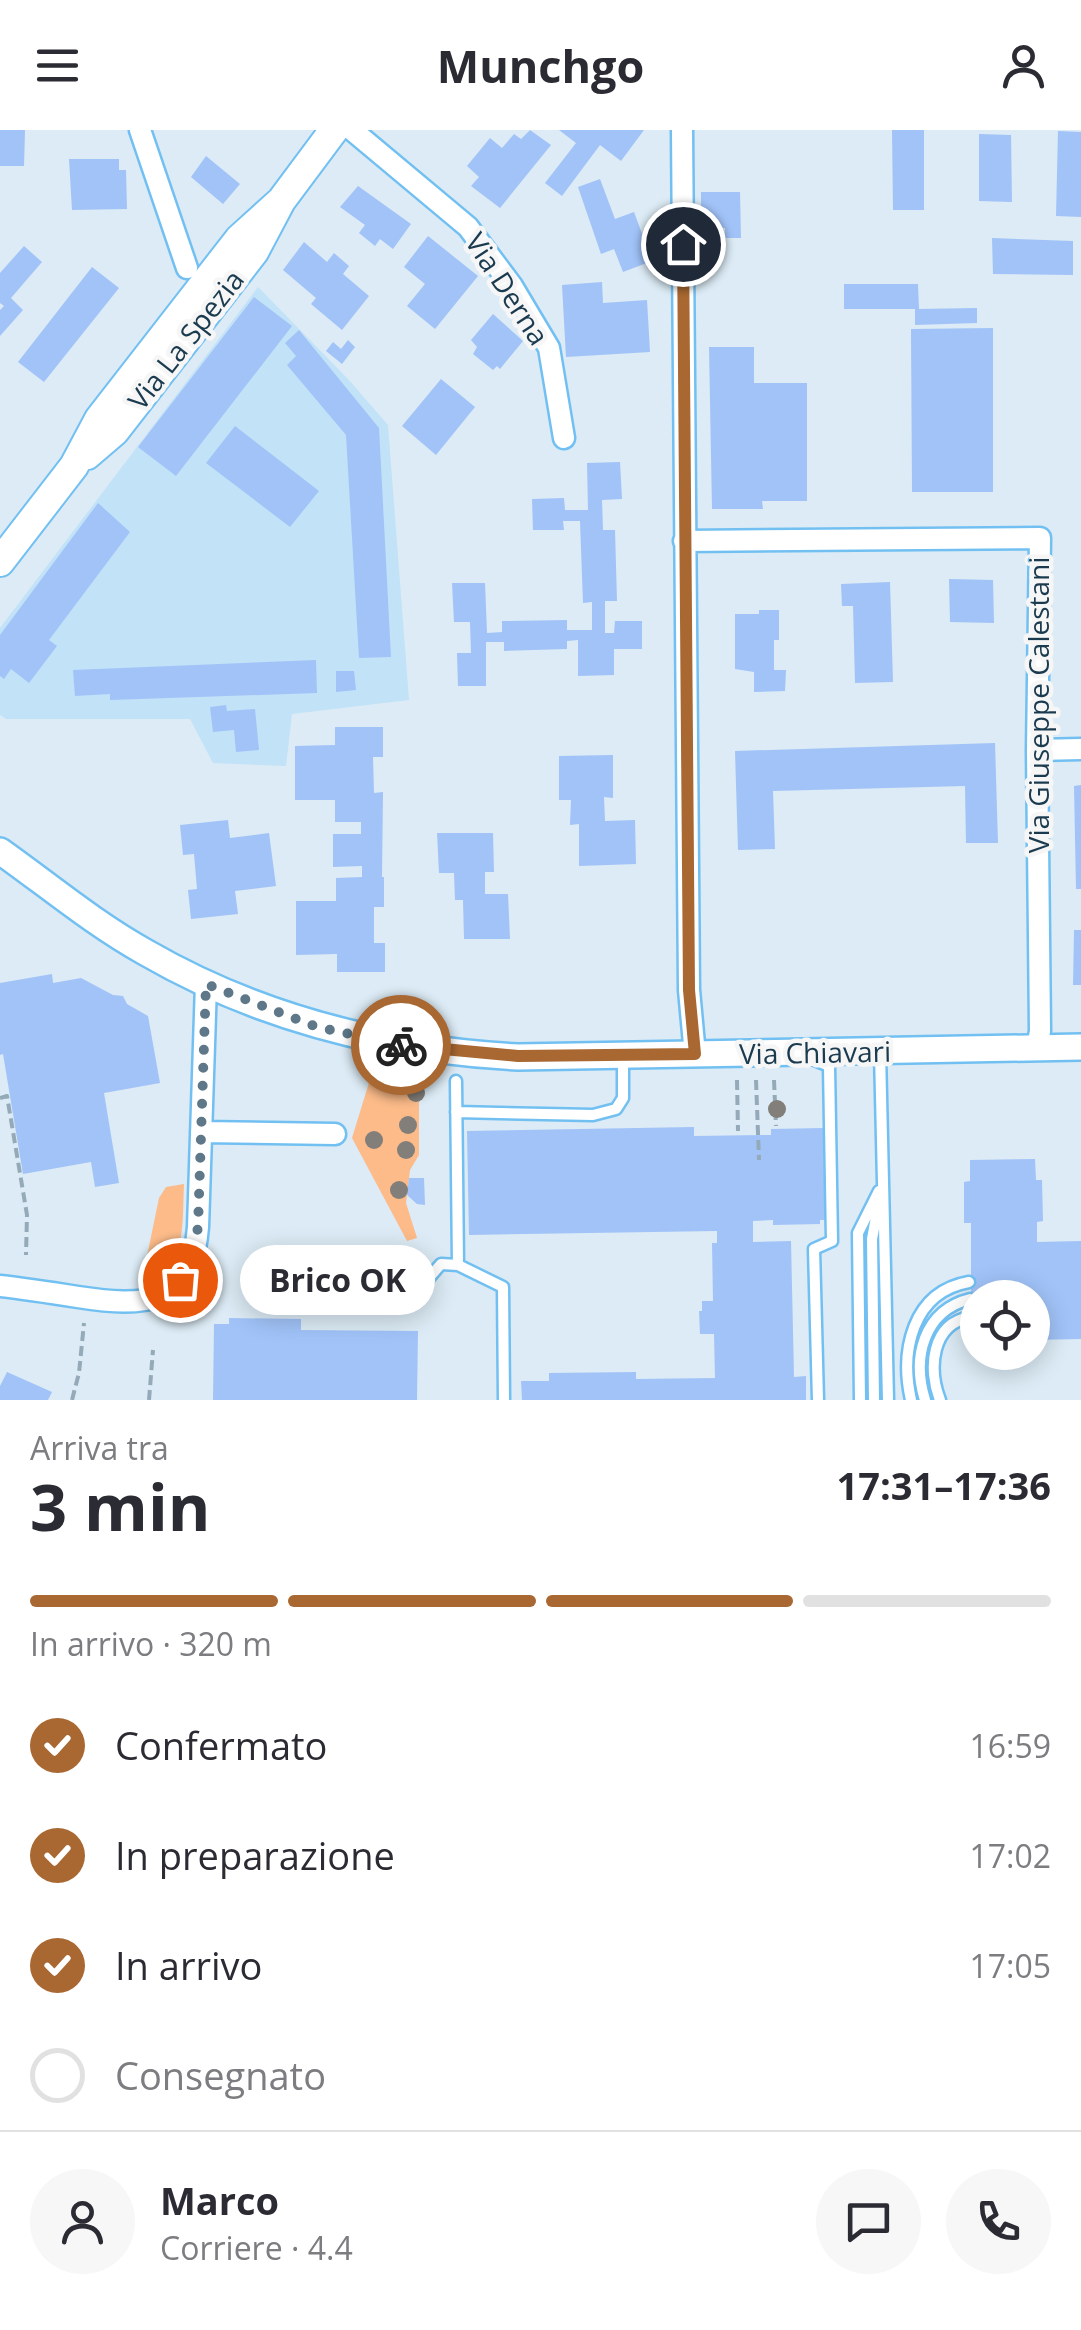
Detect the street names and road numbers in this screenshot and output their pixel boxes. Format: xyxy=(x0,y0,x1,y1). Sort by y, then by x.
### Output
street label: Via Derna xyxy=(457,225,558,352)
street label: Via La Spezia xyxy=(119,261,252,417)
street label: Via Giuseppe Calestani xyxy=(1019,557,1057,853)
street label: Via Chiavari xyxy=(739,1032,891,1072)

